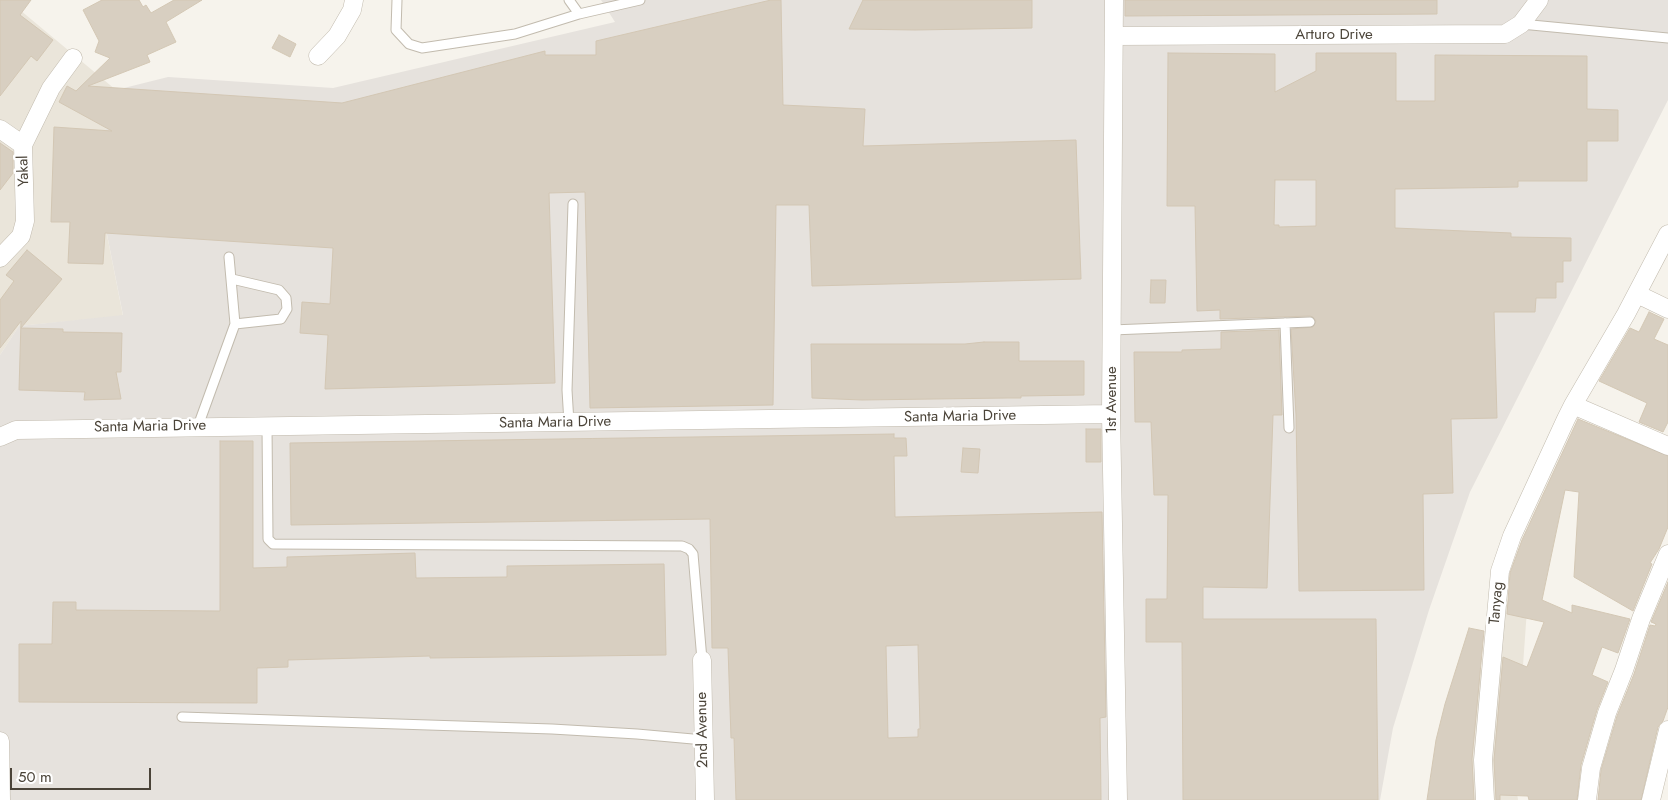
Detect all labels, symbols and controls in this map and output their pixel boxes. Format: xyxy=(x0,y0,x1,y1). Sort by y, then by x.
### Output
street label: Arturo Drive xyxy=(1295,26,1373,44)
street label: Yakal xyxy=(14,155,34,187)
street label: 1st Avenue xyxy=(1103,366,1121,434)
street label: Santa Maria Drive xyxy=(904,407,1016,427)
street label: Santa Maria Drive xyxy=(499,413,611,433)
street label: Santa Maria Drive xyxy=(94,417,206,437)
street label: Tanyag xyxy=(1486,581,1508,625)
street label: 2nd Avenue xyxy=(693,692,713,768)
scale bar xyxy=(12,758,154,790)
text: 50 m xyxy=(18,766,52,788)

